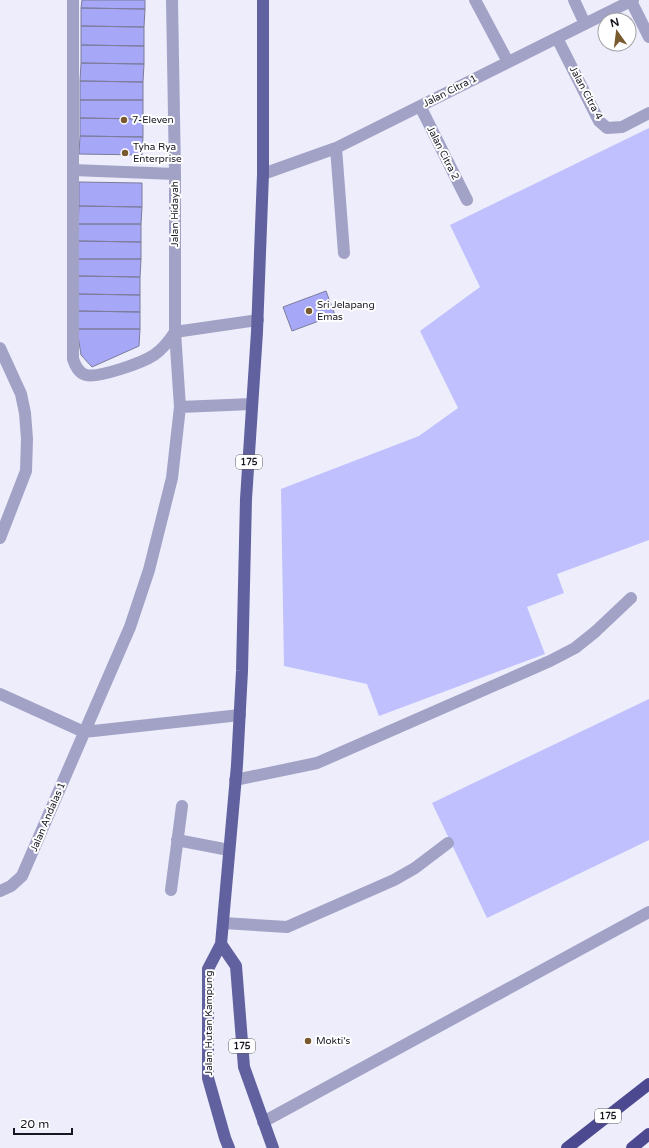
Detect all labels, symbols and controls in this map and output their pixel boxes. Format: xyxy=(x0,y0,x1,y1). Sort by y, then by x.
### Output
north arrow xyxy=(597,12,637,52)
text: N xyxy=(609,15,621,30)
street label: Jalan Citra 4 xyxy=(567,64,605,122)
street label: Jalan Citra 1 xyxy=(421,72,479,110)
place label: 7-Eleven xyxy=(132,114,174,126)
marker: 7-Eleven xyxy=(119,115,129,125)
street label: Jalan Citra 2 xyxy=(424,124,462,182)
place label: Tyha Rya Enterprise xyxy=(133,141,182,165)
marker: Tyha Rya Enterprise xyxy=(120,148,130,158)
street label: Jalan Hidayah xyxy=(169,181,181,247)
place label: Sri Jelapang Emas xyxy=(317,299,375,323)
marker: Sri Jelapang Emas xyxy=(304,306,314,316)
road number: 175 xyxy=(236,455,262,469)
street label: Jalan Andalas 1 xyxy=(28,780,68,854)
street label: Jalan Hutan Kampung xyxy=(203,970,215,1076)
place label: Mokti's xyxy=(316,1035,351,1047)
marker: Mokti's xyxy=(303,1036,313,1046)
road number: 175 xyxy=(229,1039,255,1053)
road number: 175 xyxy=(595,1109,621,1123)
scale bar xyxy=(14,1110,72,1136)
text: 20 m xyxy=(20,1117,49,1131)

